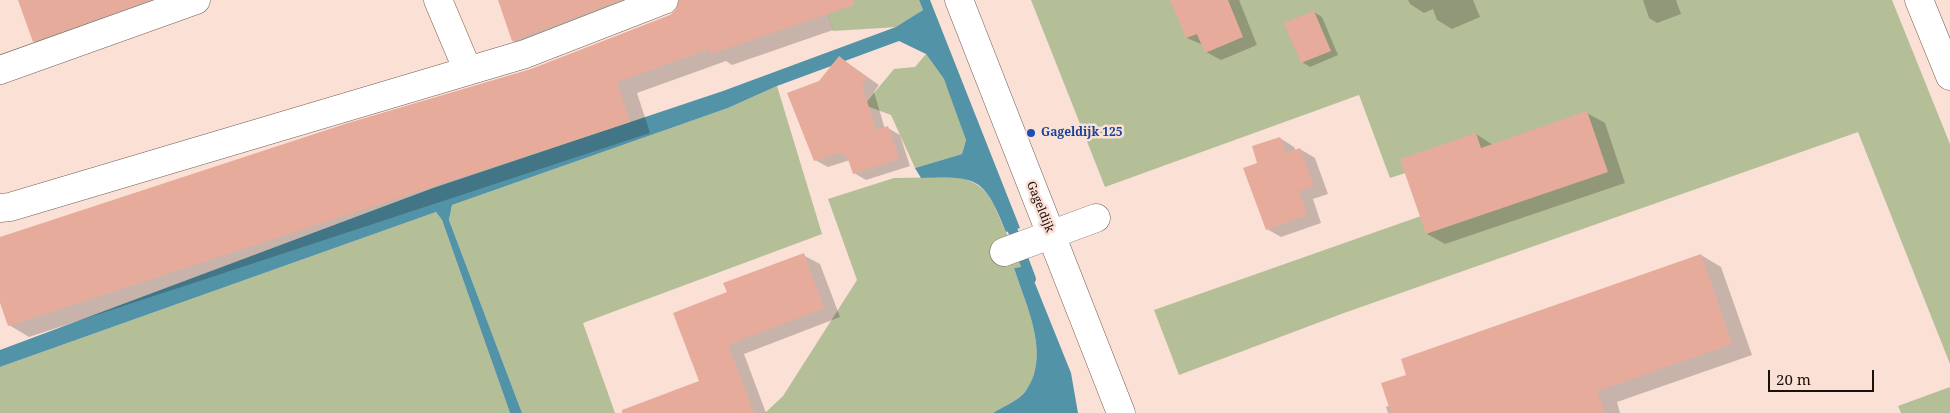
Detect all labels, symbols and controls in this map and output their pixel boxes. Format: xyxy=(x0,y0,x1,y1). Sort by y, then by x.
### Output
place label: Gageldijk 125 xyxy=(1041,126,1123,140)
marker: Gageldijk 125 xyxy=(1025,127,1037,139)
street label: Gageldijk xyxy=(1023,179,1057,235)
scale bar xyxy=(1770,360,1876,392)
text: 20 m xyxy=(1776,369,1811,389)

